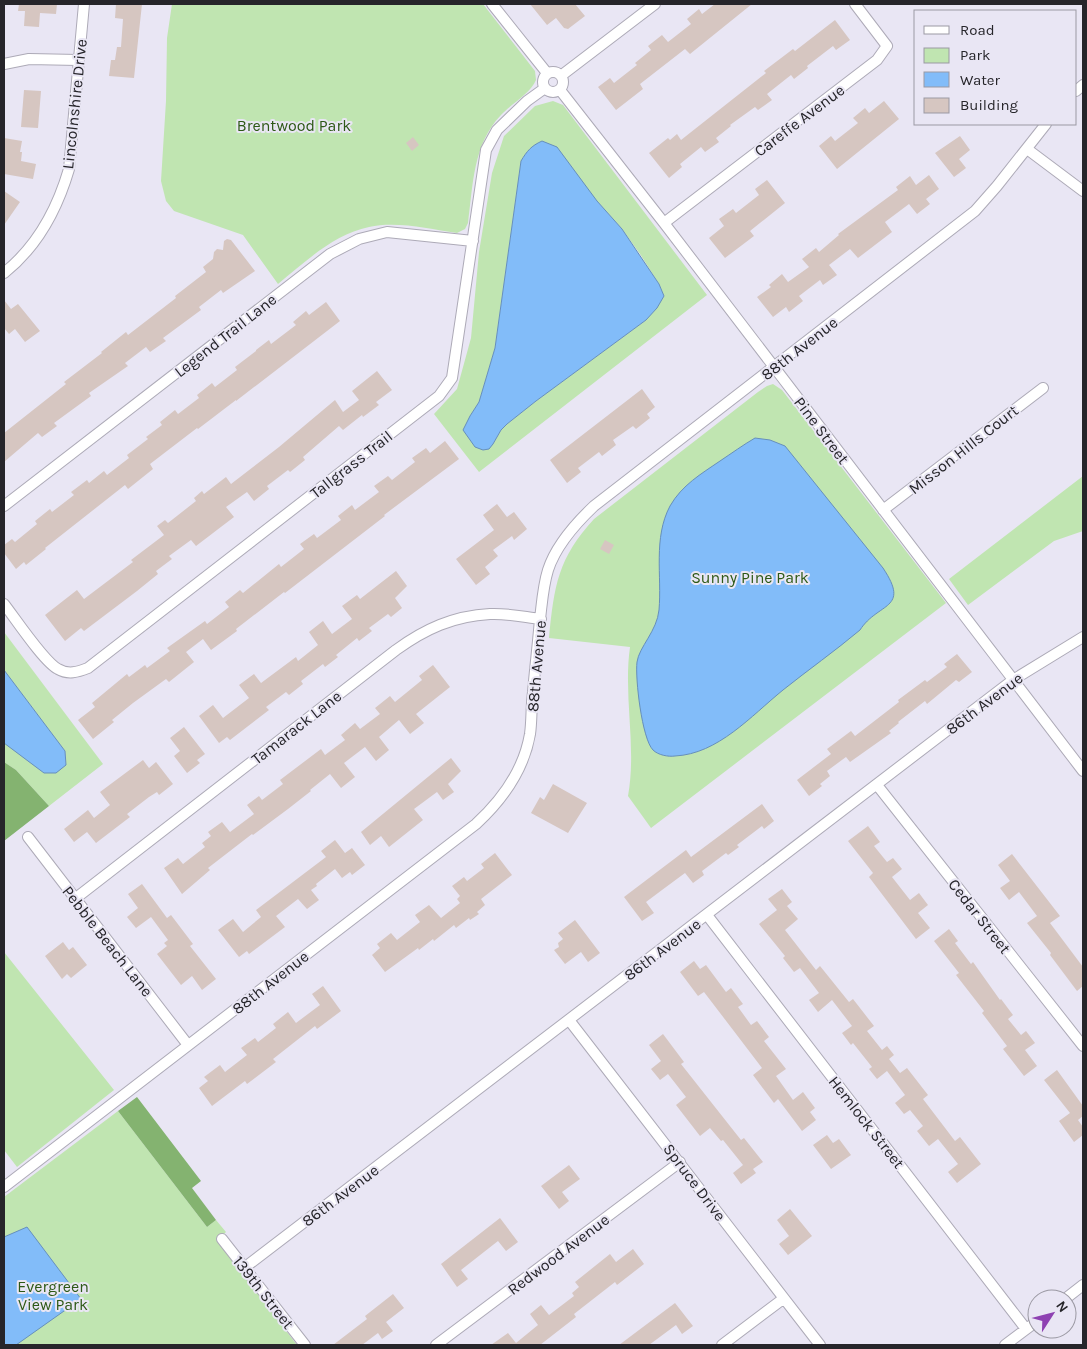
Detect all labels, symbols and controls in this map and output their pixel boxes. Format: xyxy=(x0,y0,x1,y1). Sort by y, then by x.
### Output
legend xyxy=(914,10,1077,125)
text: Road xyxy=(960,21,995,39)
street label: Lincolnshire Drive xyxy=(58,38,91,170)
text: Park xyxy=(960,46,990,64)
text: Water xyxy=(960,71,1001,89)
street label: Careffe Avenue xyxy=(750,80,848,161)
text: Building xyxy=(960,96,1018,114)
park label: Brentwood Park xyxy=(237,116,351,135)
street label: Legend Trail Lane xyxy=(170,290,280,381)
street label: 88th Avenue xyxy=(757,313,841,384)
street label: Pine Street xyxy=(790,393,853,468)
street label: Misson Hills Court xyxy=(905,401,1022,498)
street label: Tallgrass Trail xyxy=(306,426,396,502)
park label: Sunny Pine Park xyxy=(691,568,809,587)
street label: 88th Avenue xyxy=(523,619,550,713)
street label: 86th Avenue xyxy=(942,668,1026,738)
street label: Tamarack Lane xyxy=(248,686,345,768)
street label: Cedar Street xyxy=(944,875,1015,958)
street label: Pebble Beach Lane xyxy=(58,882,157,1000)
street label: 86th Avenue xyxy=(620,914,704,984)
street label: 88th Avenue xyxy=(228,947,312,1018)
street label: Hemlock Street xyxy=(825,1072,909,1172)
street label: Spruce Drive xyxy=(659,1140,730,1225)
street label: 86th Avenue xyxy=(298,1160,382,1230)
street label: Redwood Avenue xyxy=(504,1210,613,1299)
street label: 139th Street xyxy=(229,1252,298,1333)
park label: Evergreen View Park xyxy=(17,1277,89,1314)
north arrow xyxy=(1027,1289,1077,1339)
text: N xyxy=(1052,1298,1072,1316)

